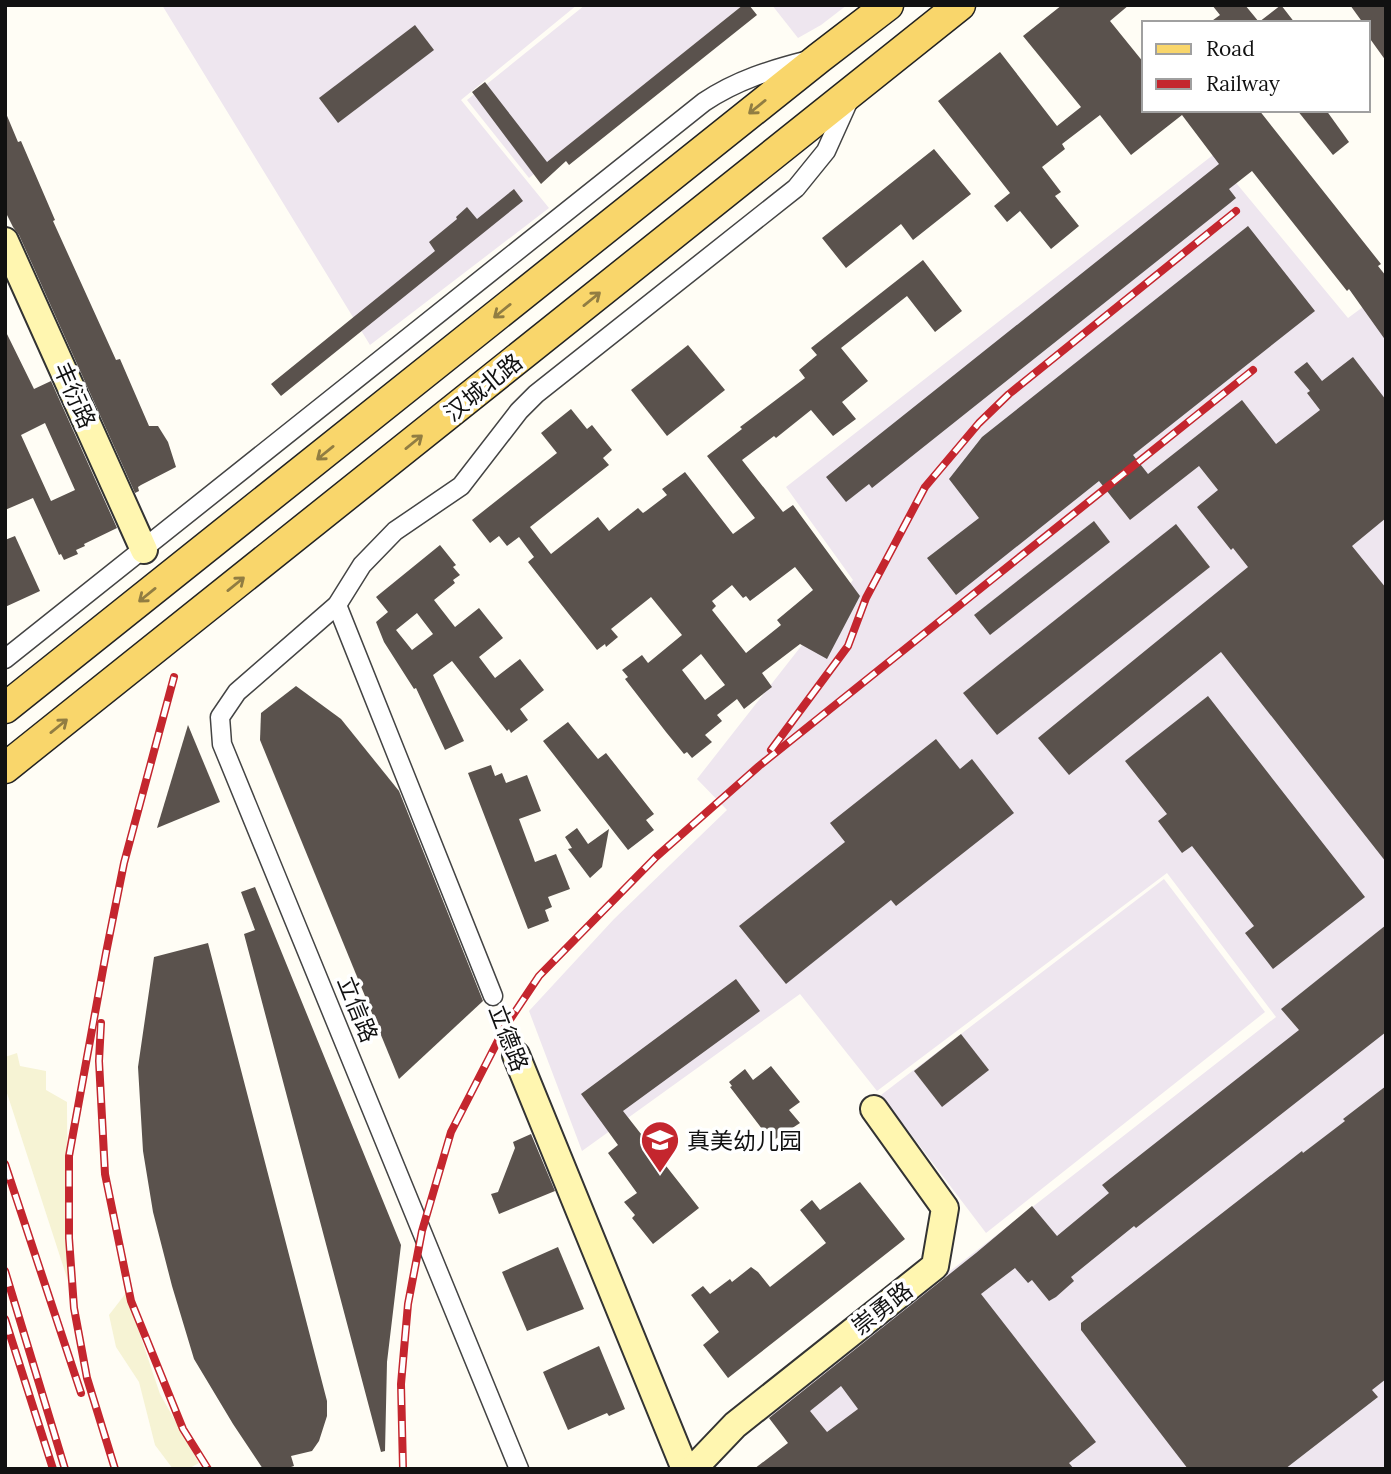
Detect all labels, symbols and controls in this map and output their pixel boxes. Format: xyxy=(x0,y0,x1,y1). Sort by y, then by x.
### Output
legend xyxy=(1142,21,1370,112)
text: Road xyxy=(1206,35,1255,62)
text: Railway xyxy=(1206,70,1280,97)
one-way arrow xyxy=(748,100,766,115)
one-way arrow xyxy=(582,292,600,307)
one-way arrow xyxy=(494,303,512,318)
street label: 汉城北路 xyxy=(438,347,528,427)
street label: 丰衍路 xyxy=(48,358,102,432)
one-way arrow xyxy=(404,434,422,449)
one-way arrow xyxy=(316,445,334,460)
one-way arrow xyxy=(227,576,245,591)
one-way arrow xyxy=(138,587,157,602)
one-way arrow xyxy=(49,718,67,733)
street label: 立信路 xyxy=(332,972,384,1046)
street label: 立德路 xyxy=(483,1001,535,1075)
school or university icon: 真美幼儿园 xyxy=(639,1119,681,1174)
place label: 真美幼儿园 xyxy=(687,1126,802,1155)
street label: 崇勇路 xyxy=(846,1275,918,1341)

